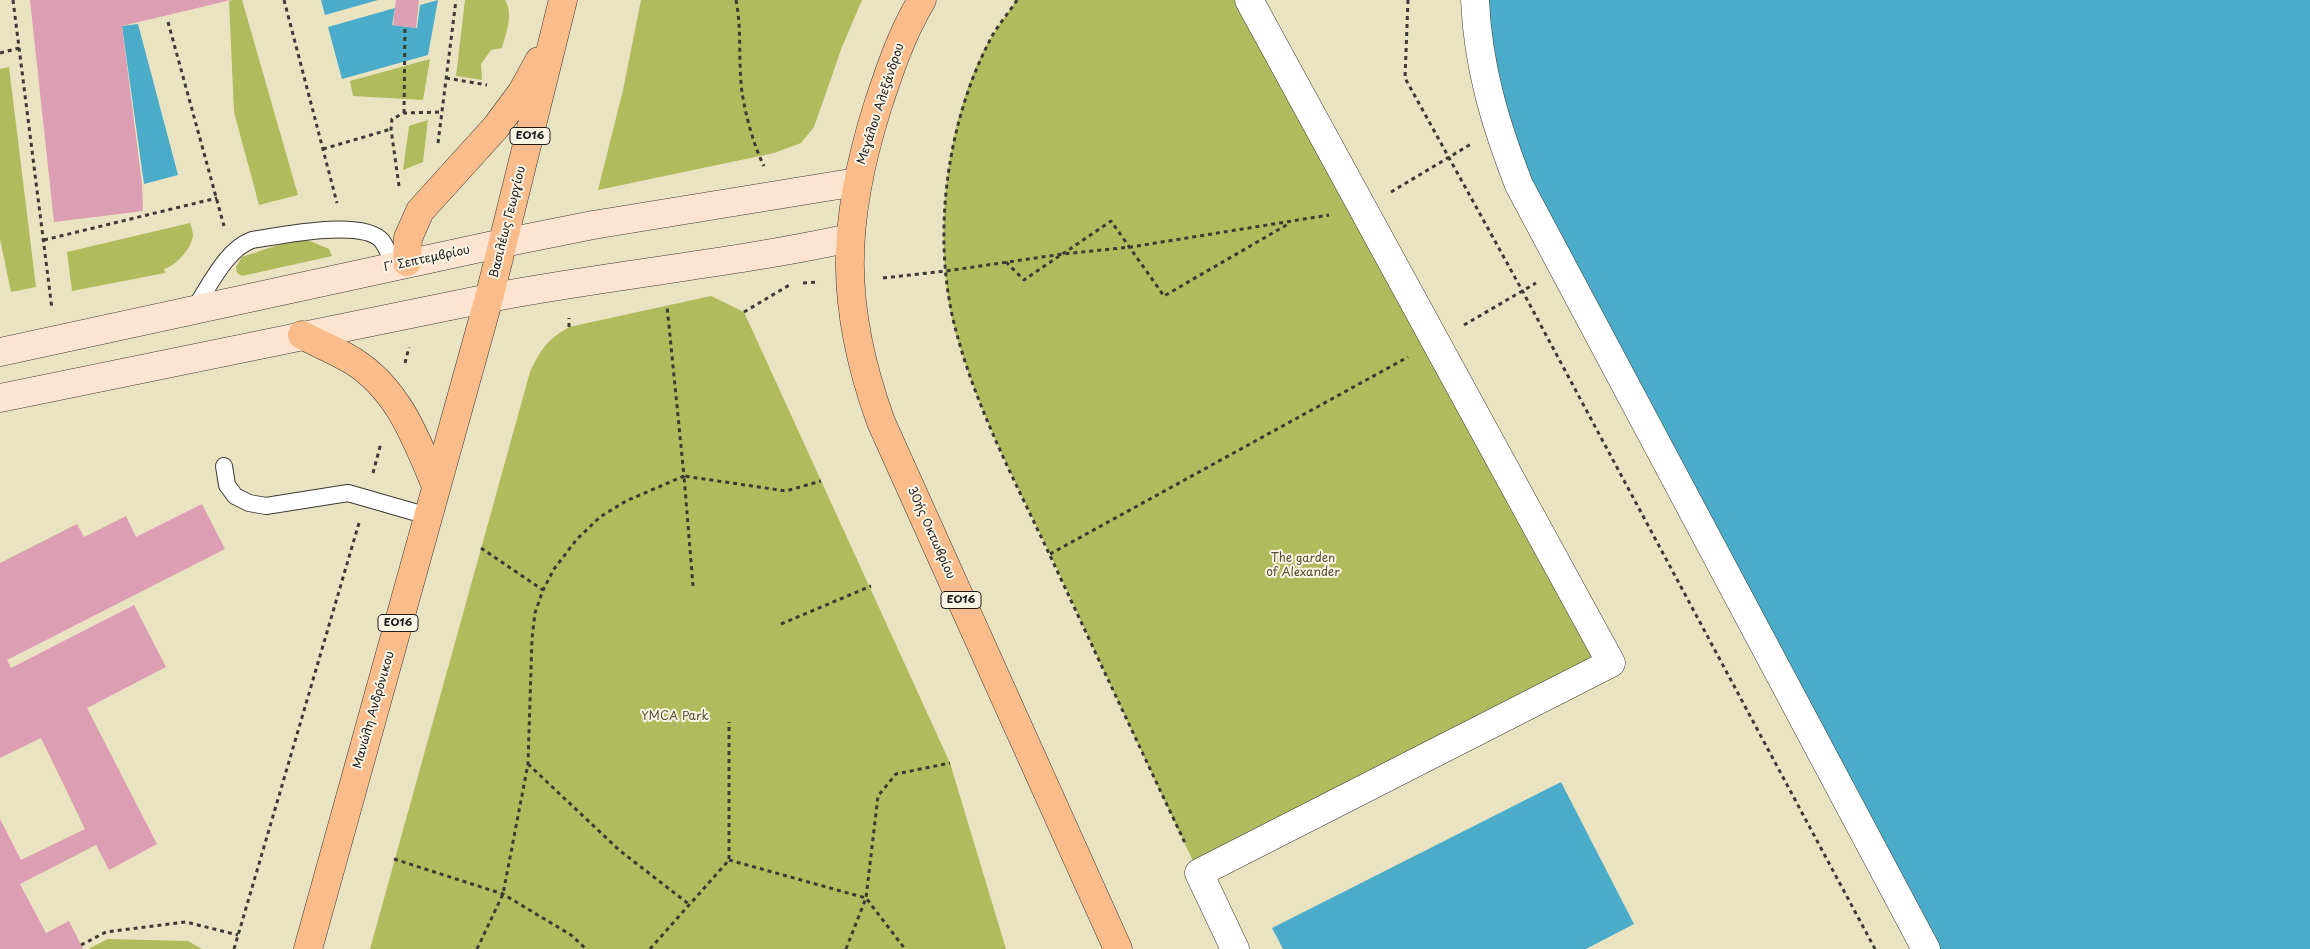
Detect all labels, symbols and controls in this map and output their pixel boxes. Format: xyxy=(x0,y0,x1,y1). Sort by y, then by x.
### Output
street label: Μεγάλου Αλεξάνδρου xyxy=(855,41,907,167)
road number: ΕΟ16 xyxy=(510,128,550,144)
street label: Βασιλέως Γεωργίου xyxy=(487,165,529,279)
street label: Γ' Σεπτεμβρίου xyxy=(383,243,471,275)
street label: 30ής Οκτωβρίου xyxy=(904,485,958,581)
park label: The garden of Alexander xyxy=(1266,552,1340,580)
road number: ΕΟ16 xyxy=(941,592,981,608)
road number: ΕΟ16 xyxy=(378,614,418,632)
street label: Μανώλη Ανδρόνικου xyxy=(350,650,398,770)
park label: YMCA Park xyxy=(641,710,709,724)

